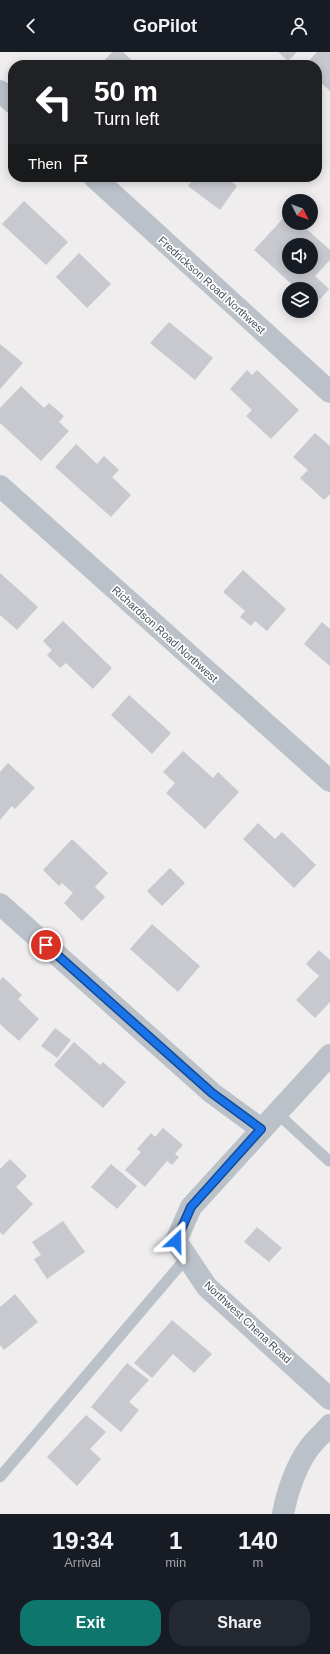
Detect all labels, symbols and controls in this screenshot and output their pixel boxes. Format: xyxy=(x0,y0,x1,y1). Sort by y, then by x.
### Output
icon: back xyxy=(20,15,42,37)
icon: person xyxy=(288,15,310,37)
text: GoPilot xyxy=(133,16,197,36)
icon: left xyxy=(28,76,80,128)
text: 50 m xyxy=(94,76,158,107)
text: Turn left xyxy=(94,109,159,129)
icon: arrive xyxy=(70,152,92,174)
text: Then xyxy=(28,155,62,172)
north arrow xyxy=(282,194,318,230)
map controls xyxy=(282,194,318,318)
street label: Fredrickson Road Northwest xyxy=(156,234,268,336)
button: sound xyxy=(282,238,318,274)
button: layers xyxy=(282,282,318,318)
street label: Richardson Road Northwest xyxy=(110,584,220,684)
pin xyxy=(29,928,63,962)
icon: arrive xyxy=(35,934,57,956)
position arrow xyxy=(155,1220,197,1262)
street label: Northwest Chena Road xyxy=(202,1279,294,1365)
text: 19:34 xyxy=(52,1527,113,1554)
text: 1 xyxy=(169,1527,182,1554)
text: 140 xyxy=(238,1527,278,1554)
text: Arrival xyxy=(64,1555,101,1570)
text: min xyxy=(165,1555,186,1570)
text: m xyxy=(253,1555,263,1570)
button: Exit xyxy=(20,1600,161,1646)
button: Share xyxy=(169,1600,310,1646)

